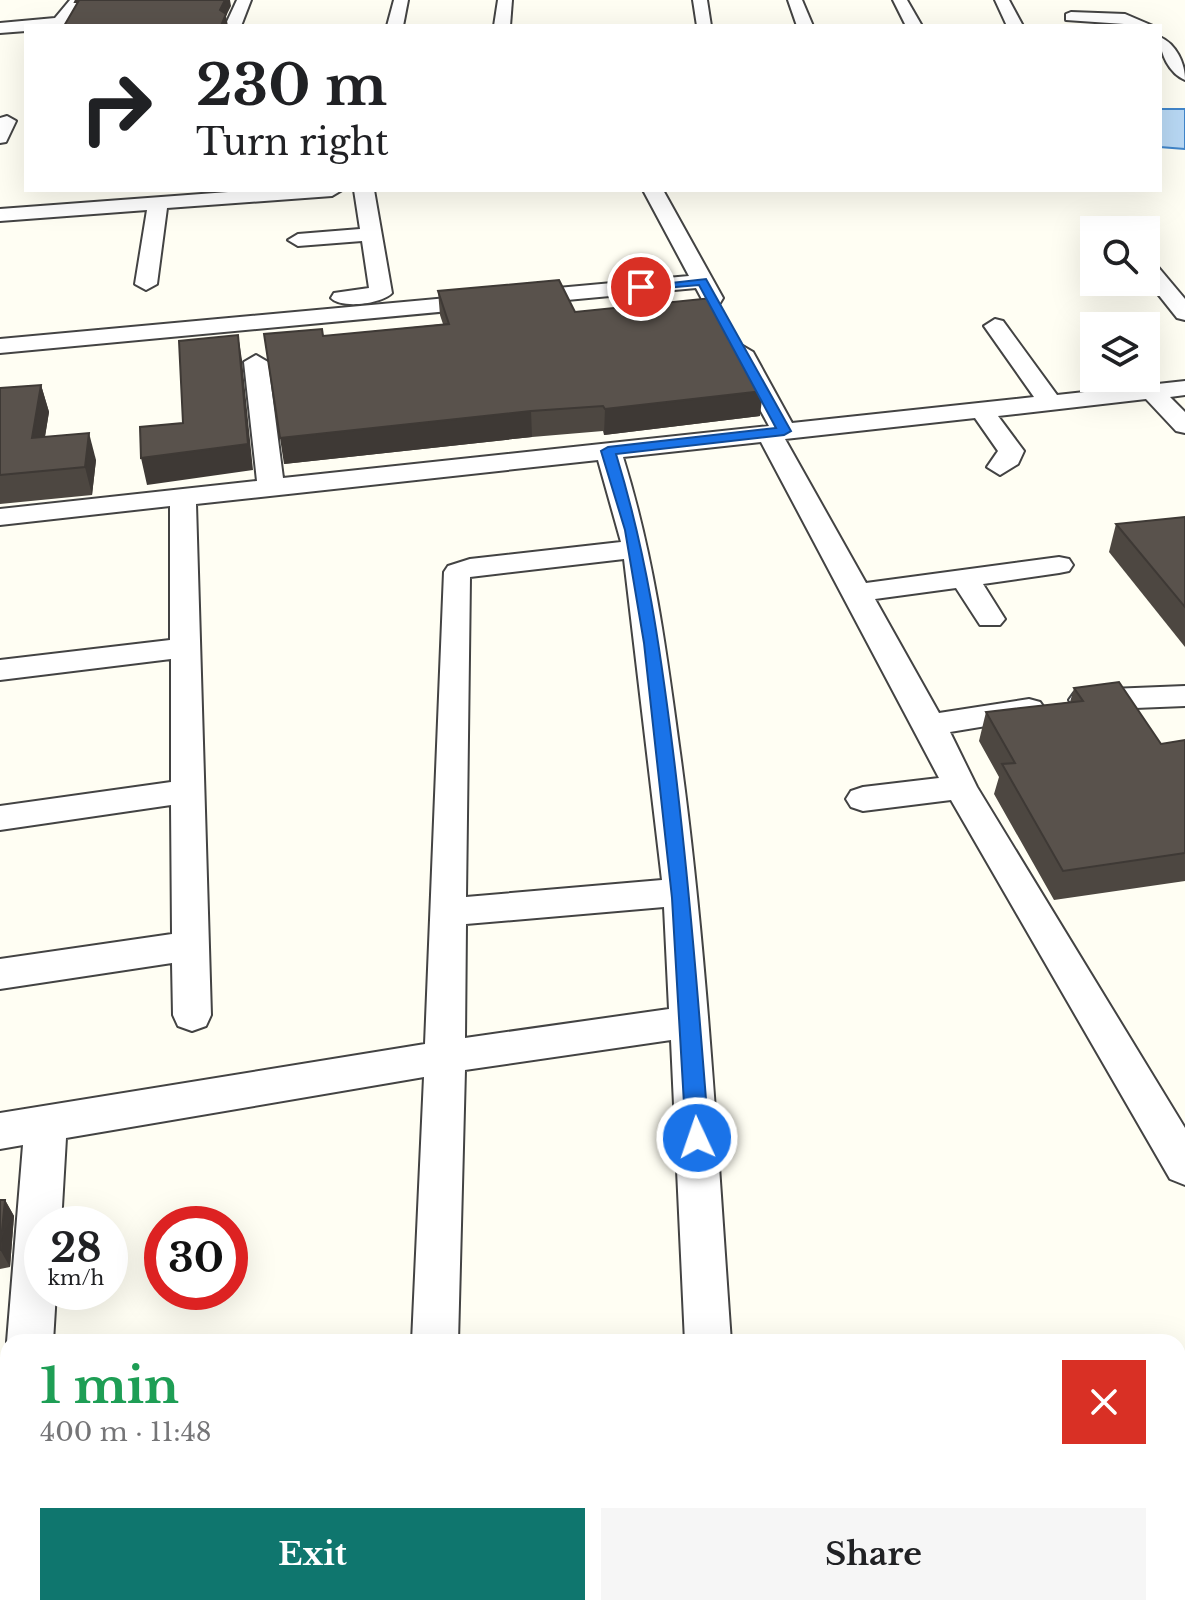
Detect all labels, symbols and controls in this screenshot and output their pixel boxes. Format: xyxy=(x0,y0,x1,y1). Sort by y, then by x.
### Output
text: 230 m xyxy=(196,51,387,120)
icon: right xyxy=(64,56,168,160)
text: Turn right xyxy=(196,120,389,165)
map controls xyxy=(1080,216,1160,392)
button: search xyxy=(1080,216,1160,296)
pin xyxy=(607,253,675,321)
icon: arrive xyxy=(619,265,663,309)
button: layers xyxy=(1080,312,1160,392)
position arrow xyxy=(655,1096,739,1180)
speed limit sign: 30 xyxy=(144,1206,248,1310)
text: 28 xyxy=(50,1223,102,1273)
text: km/h xyxy=(48,1266,104,1290)
text: 1 min xyxy=(40,1356,179,1416)
button: close xyxy=(1062,1360,1146,1444)
text: 400 m · 11:48 xyxy=(40,1416,212,1448)
button: Exit xyxy=(40,1508,585,1600)
button: Share xyxy=(601,1508,1146,1600)

